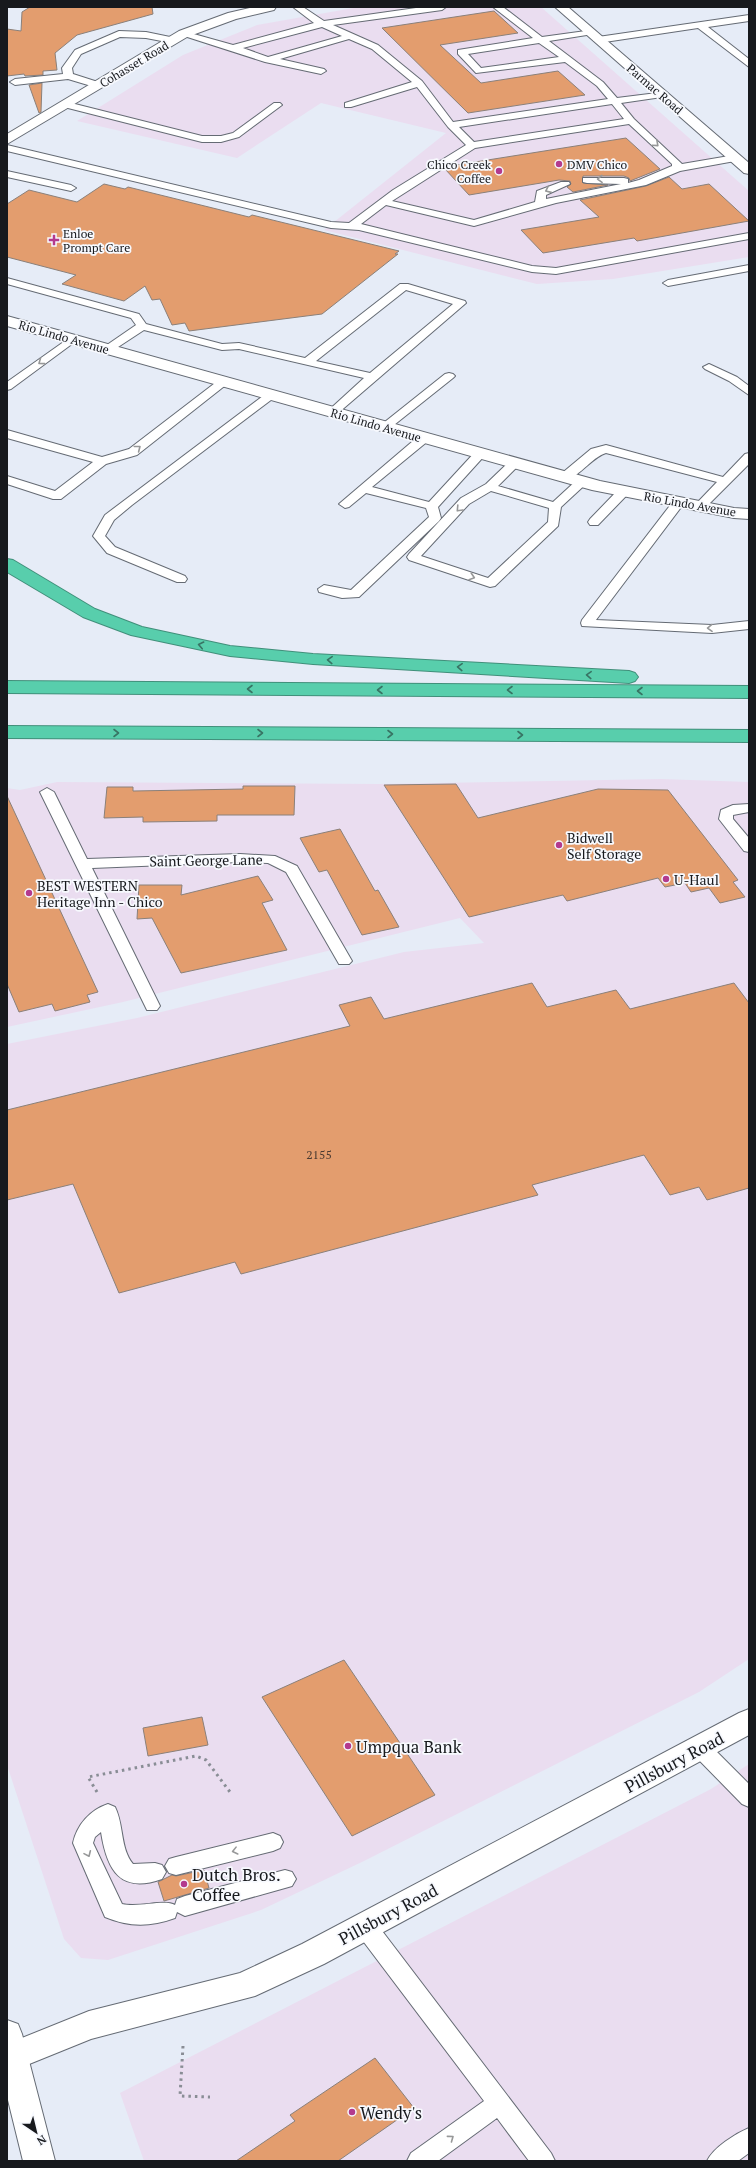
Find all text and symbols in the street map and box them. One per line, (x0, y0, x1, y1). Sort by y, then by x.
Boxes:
street label: Cohasset Road (97, 37, 171, 90)
street label: Parmac Road (624, 61, 686, 118)
one-way arrow (651, 139, 659, 146)
place label: Chico Creek Coffee (427, 157, 492, 186)
place label: DMV Chico (567, 157, 627, 172)
marker: DMV Chico (554, 159, 564, 169)
marker: Chico Creek Coffee (494, 166, 504, 176)
one-way arrow (597, 175, 603, 183)
one-way arrow (544, 185, 552, 193)
place label: Enloe Prompt Care (63, 226, 130, 255)
marker: Enloe Prompt Care (48, 234, 60, 246)
street label: Rio Lindo Avenue (17, 317, 111, 357)
one-way arrow (38, 357, 45, 365)
street label: Rio Lindo Avenue (329, 405, 423, 445)
one-way arrow (134, 445, 141, 452)
street label: Rio Lindo Avenue (643, 489, 737, 519)
one-way arrow (456, 504, 463, 511)
one-way arrow (469, 572, 476, 581)
one-way arrow (707, 624, 713, 632)
one-way arrow (198, 641, 204, 650)
one-way arrow (327, 655, 333, 664)
one-way arrow (457, 663, 463, 672)
one-way arrow (586, 670, 592, 679)
one-way arrow (247, 685, 253, 693)
one-way arrow (377, 686, 383, 694)
one-way arrow (507, 686, 513, 694)
one-way arrow (637, 687, 643, 695)
one-way arrow (113, 729, 119, 737)
one-way arrow (257, 729, 263, 737)
one-way arrow (387, 730, 393, 738)
one-way arrow (517, 731, 523, 739)
place label: Bidwell Self Storage (567, 828, 641, 863)
marker: Bidwell Self Storage (554, 840, 564, 850)
street label: Saint George Lane (149, 850, 263, 870)
place label: U-Haul (674, 870, 719, 889)
marker: U-Haul (661, 874, 671, 884)
place label: BEST WESTERN Heritage Inn - Chico (37, 876, 163, 911)
marker: BEST WESTERN Heritage Inn - Chico (24, 888, 34, 898)
house number: 2155 (306, 1147, 332, 1162)
street label: Pillsbury Road (620, 1726, 728, 1798)
place label: Umpqua Bank (356, 1735, 462, 1758)
marker: Umpqua Bank (343, 1741, 353, 1751)
one-way arrow (232, 1847, 239, 1855)
one-way arrow (83, 1850, 91, 1858)
place label: Dutch Bros. Coffee (192, 1863, 281, 1906)
street label: Pillsbury Road (334, 1878, 442, 1950)
marker: Dutch Bros. Coffee (179, 1879, 189, 1889)
place label: Wendy's (360, 2101, 422, 2124)
marker: Wendy's (347, 2107, 357, 2117)
north arrow (16, 2112, 56, 2152)
text: N (34, 2132, 49, 2149)
one-way arrow (447, 2135, 454, 2143)

